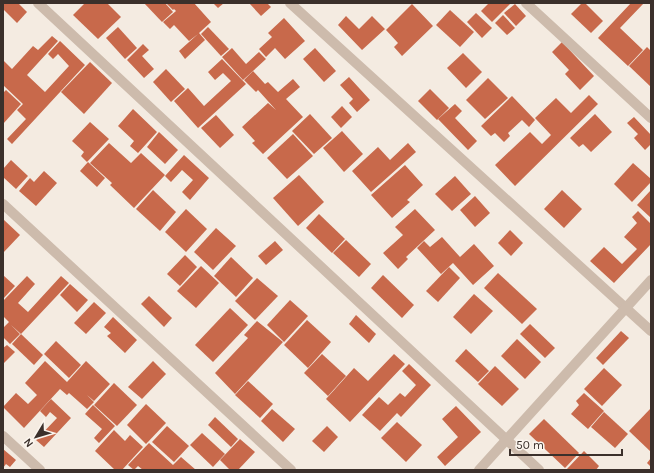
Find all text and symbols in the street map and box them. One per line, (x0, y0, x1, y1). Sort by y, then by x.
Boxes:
north arrow (16, 417, 56, 457)
scale bar (510, 431, 622, 457)
text: N (21, 436, 36, 450)
text: 50 m (516, 438, 544, 452)

